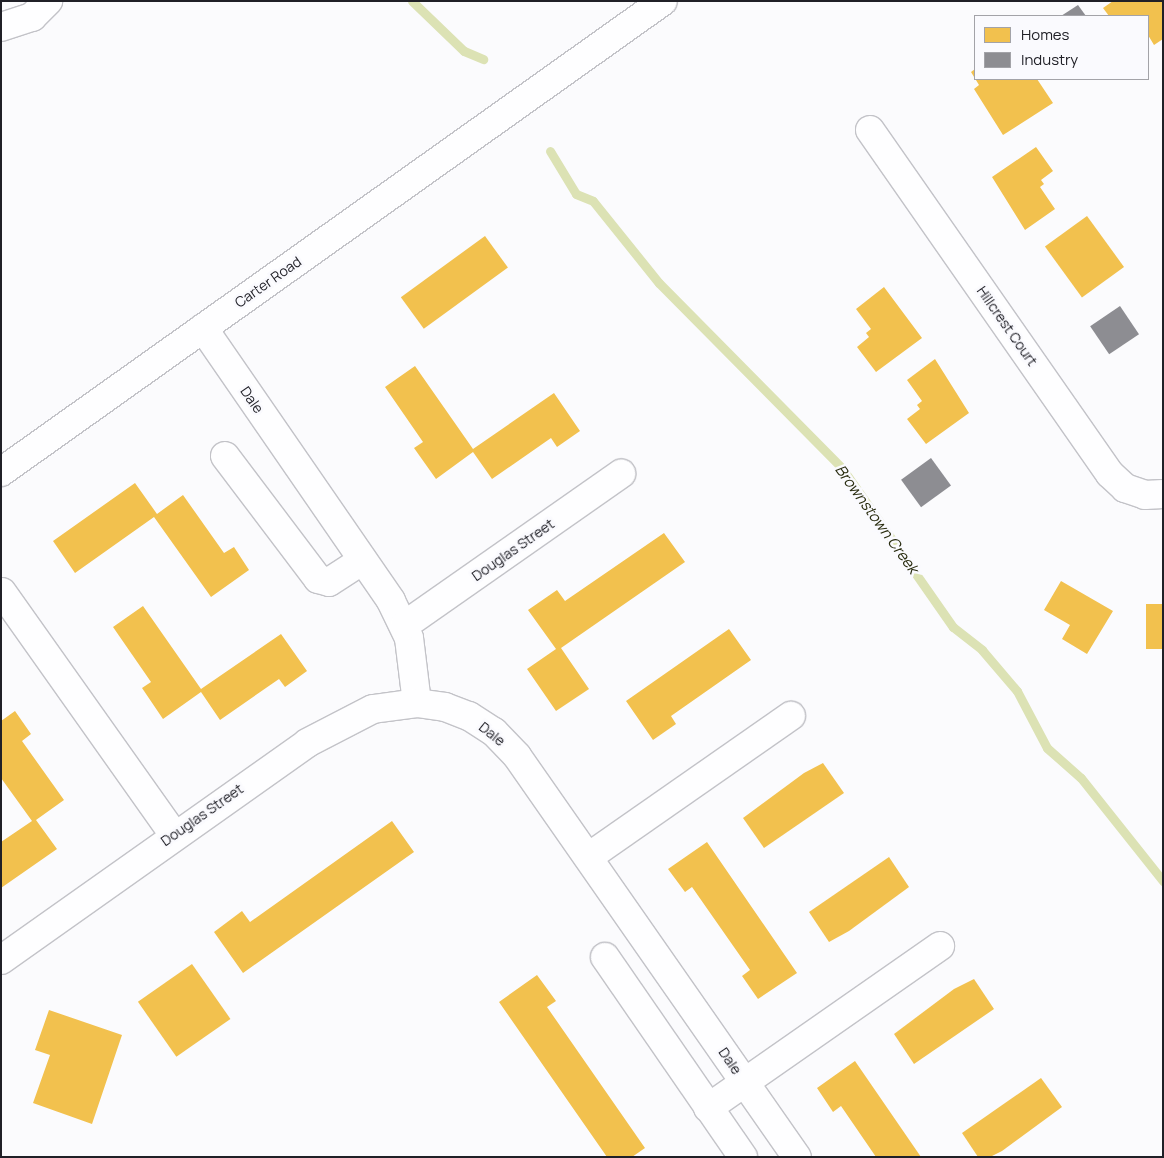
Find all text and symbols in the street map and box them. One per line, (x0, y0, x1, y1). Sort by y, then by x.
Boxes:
legend (974, 15, 1149, 80)
text: Homes (1021, 24, 1069, 45)
text: Industry (1021, 49, 1078, 70)
street label: Carter Road (231, 253, 305, 311)
street label: Hillcrest Court (973, 283, 1041, 369)
street label: Dale (237, 383, 267, 417)
water label: Brownstown Creek (832, 461, 922, 577)
street label: Douglas Street (469, 515, 557, 585)
street label: Dale (476, 718, 508, 750)
street label: Douglas Street (158, 780, 246, 850)
street label: Dale (715, 1044, 745, 1078)

